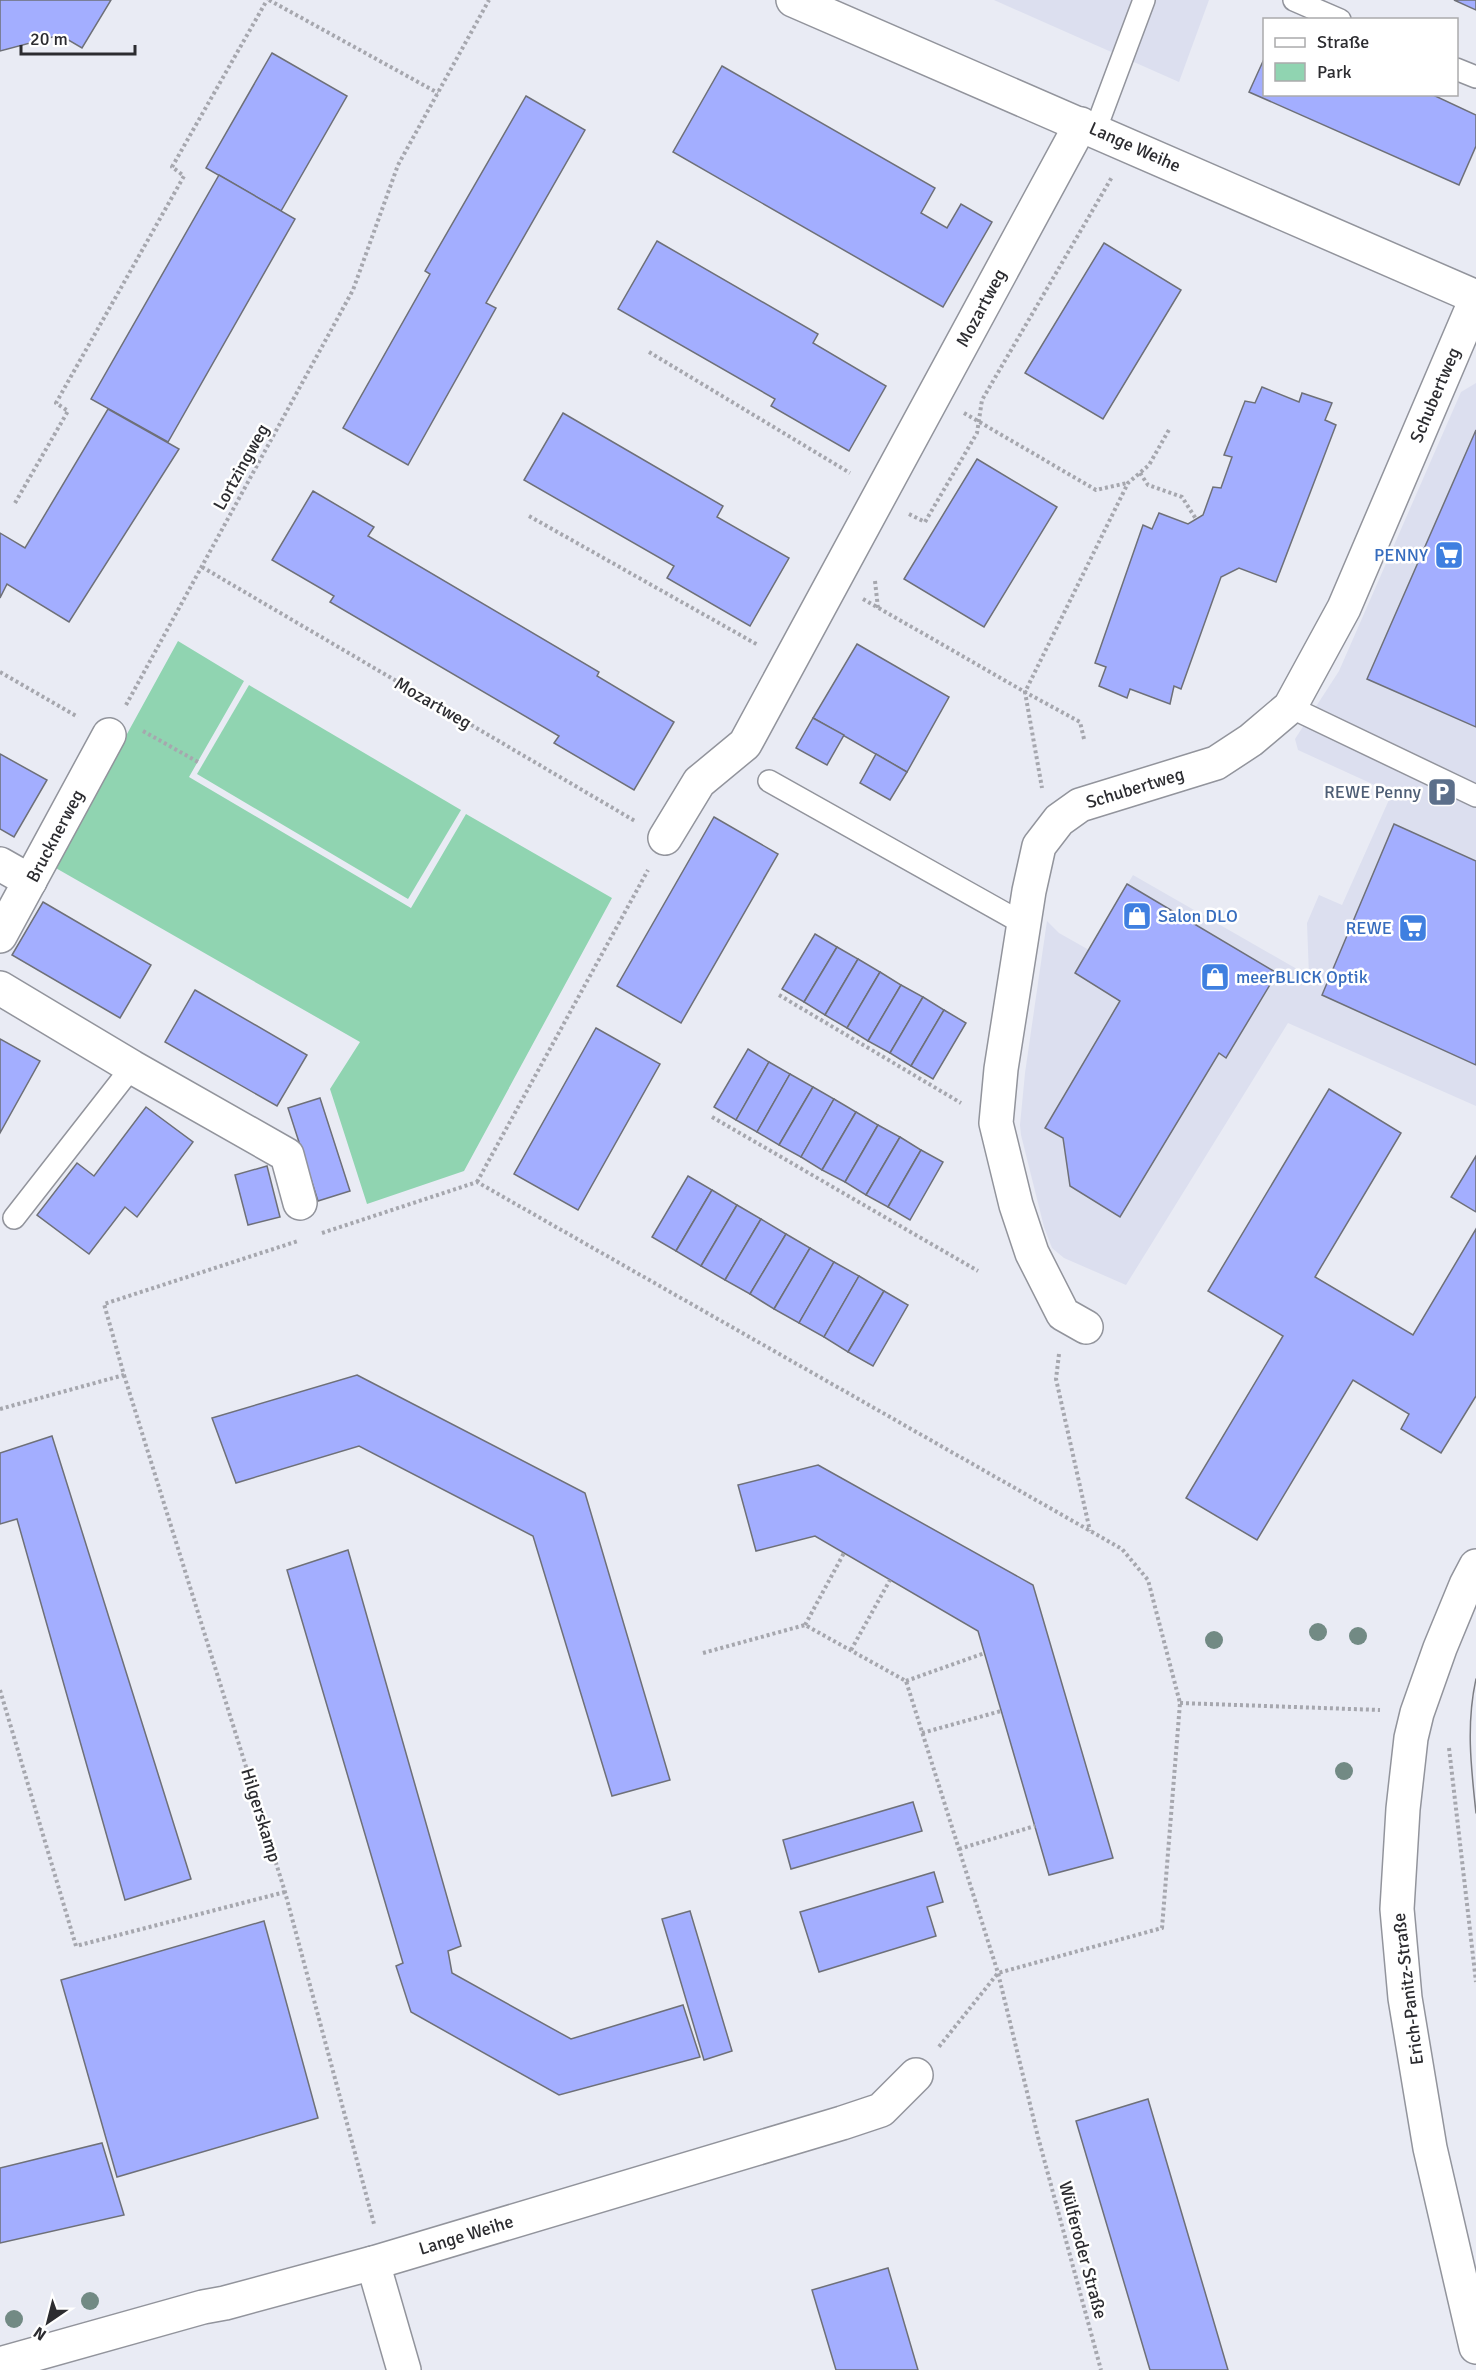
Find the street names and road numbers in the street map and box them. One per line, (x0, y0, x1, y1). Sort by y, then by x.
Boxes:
street label: Lange Weihe (1086, 117, 1184, 177)
street label: Mozartweg (951, 265, 1011, 351)
street label: Schubertweg (1405, 344, 1465, 446)
street label: Lortzingweg (208, 420, 274, 514)
street label: Mozartweg (390, 672, 476, 734)
street label: Schubertweg (1083, 763, 1187, 813)
street label: Brucknerweg (21, 786, 89, 886)
street label: Hilgerskamp (236, 1765, 286, 1865)
street label: Erich-Panitz-Straße (1388, 1912, 1428, 2066)
street label: Wülferoder Straße (1054, 2179, 1112, 2321)
street label: Lange Weihe (416, 2210, 516, 2260)

